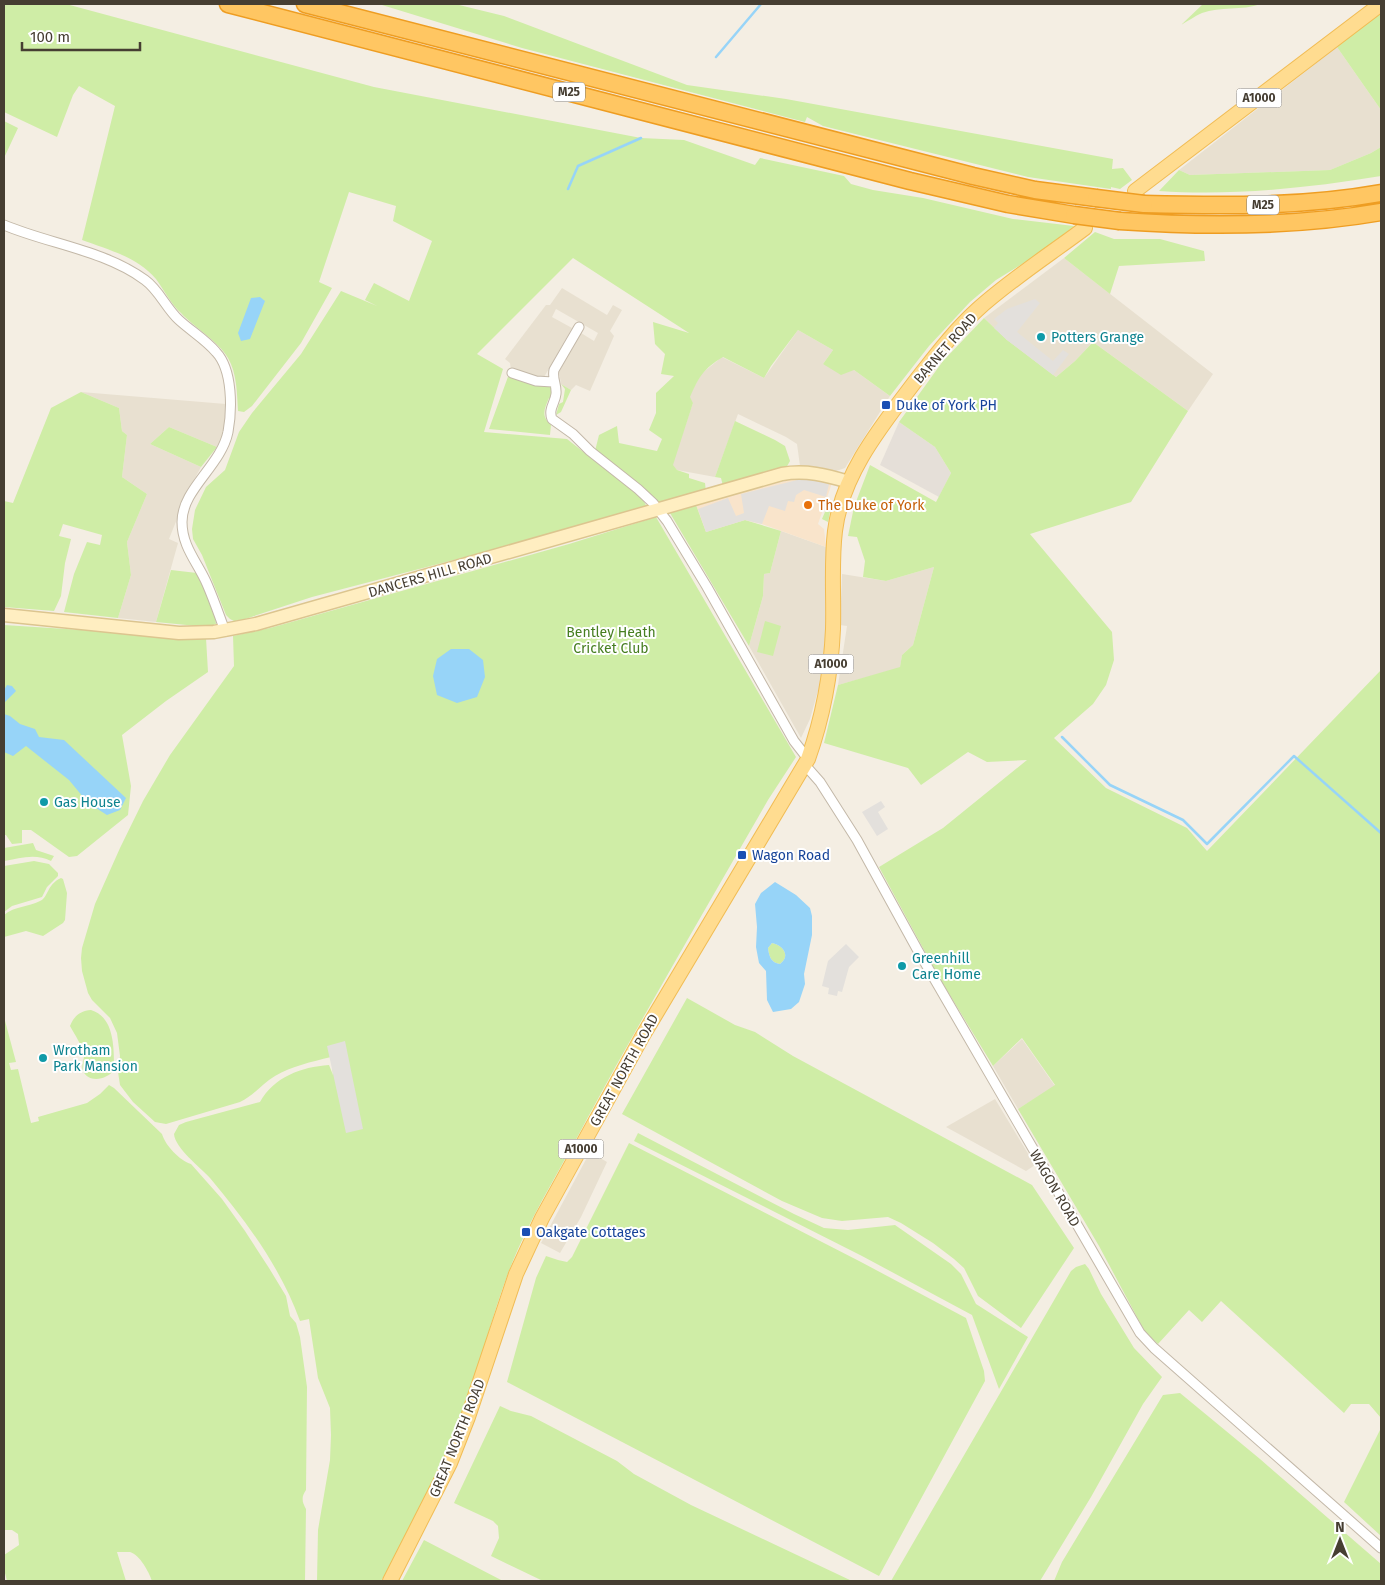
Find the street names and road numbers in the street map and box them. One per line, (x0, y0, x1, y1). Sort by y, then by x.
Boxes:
road number: M25 (553, 82, 585, 101)
road number: A1000 (1236, 89, 1282, 108)
road number: M25 (1247, 196, 1279, 214)
street label: BARNET ROAD (910, 310, 981, 387)
street label: DANCERS HILL ROAD (366, 550, 494, 601)
road number: A1000 (808, 654, 854, 674)
street label: GREAT NORTH ROAD (586, 1011, 662, 1129)
road number: A1000 (558, 1140, 604, 1158)
street label: WAGON ROAD (1026, 1147, 1083, 1230)
street label: GREAT NORTH ROAD (426, 1377, 489, 1500)

